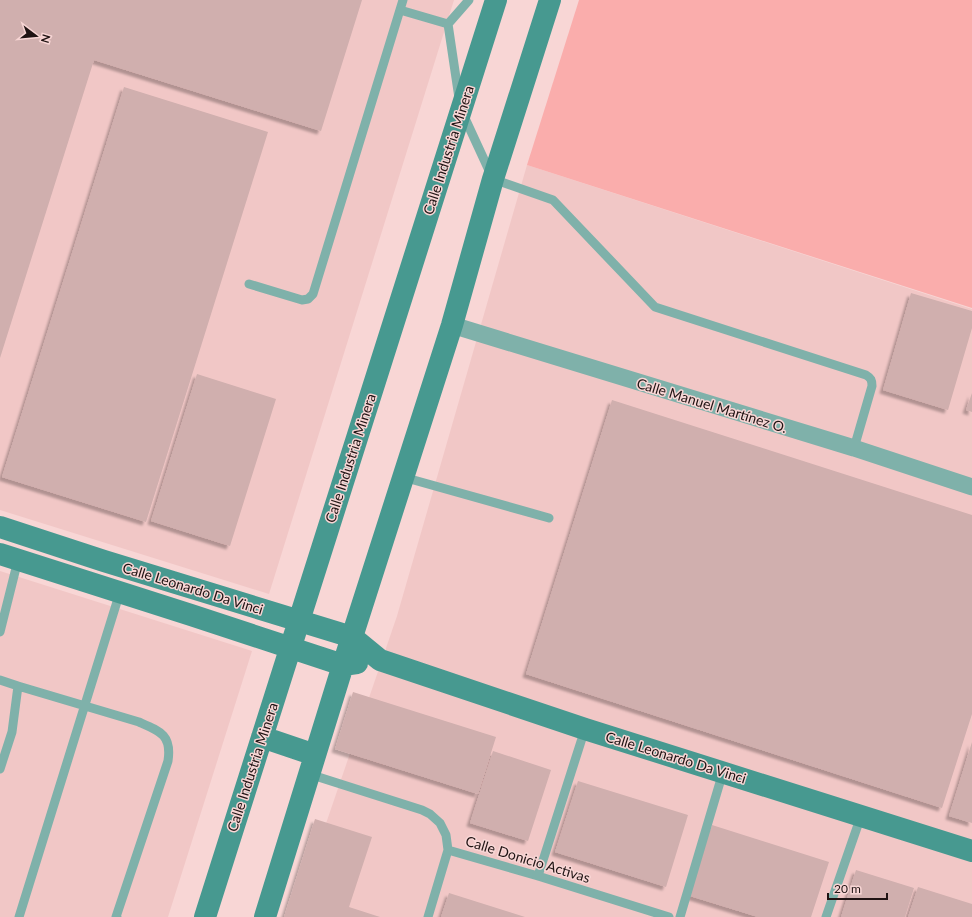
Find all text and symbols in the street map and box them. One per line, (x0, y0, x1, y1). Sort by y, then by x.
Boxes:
north arrow (16, 16, 56, 56)
text: N (39, 33, 54, 45)
street label: Calle Industria Minera (419, 83, 477, 217)
street label: Calle Manuel Martínez O. (635, 374, 789, 436)
street label: Calle Industria Minera (321, 391, 379, 525)
street label: Calle Leonardo Da Vinci (121, 559, 265, 617)
street label: Calle Industria Minera (223, 700, 281, 834)
street label: Calle Leonardo Da Vinci (604, 728, 748, 786)
street label: Calle Donicio Activas (464, 832, 592, 886)
scale bar (828, 875, 887, 901)
text: 20 m (834, 881, 861, 896)

